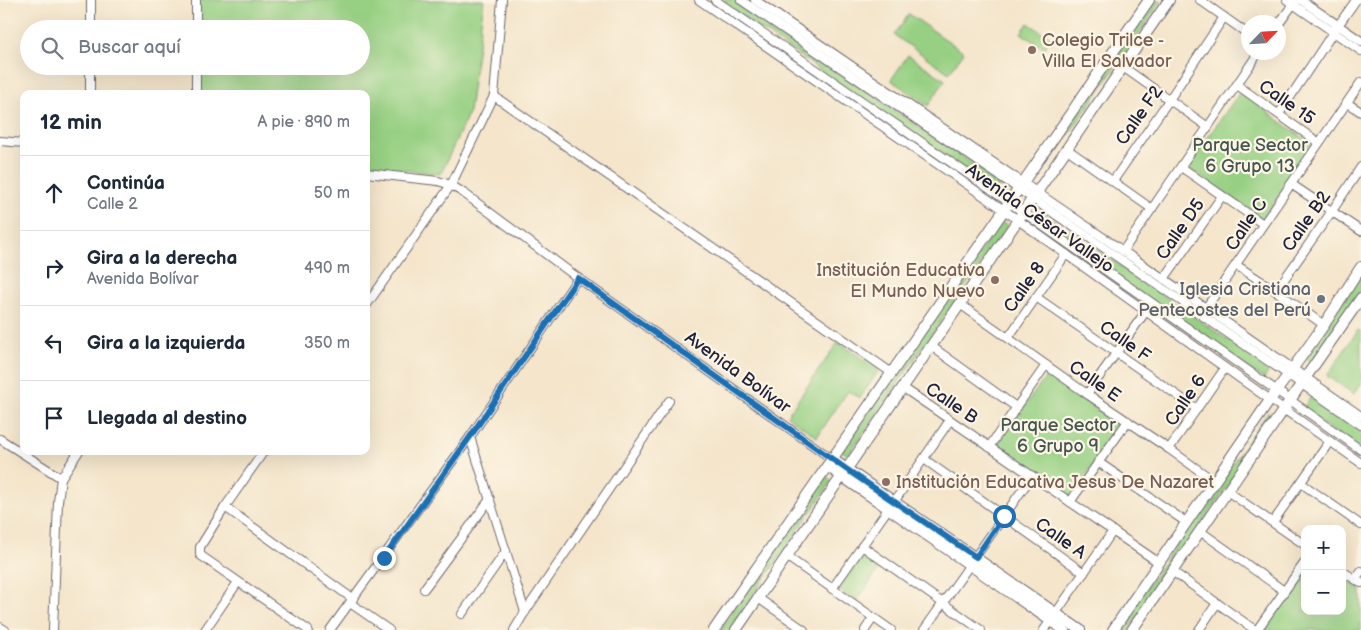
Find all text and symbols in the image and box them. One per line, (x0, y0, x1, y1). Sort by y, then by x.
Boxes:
north arrow (1241, 15, 1286, 60)
search box (20, 20, 370, 75)
place label: Colegio Trilce - Villa El Salvador (1042, 30, 1172, 72)
icon: search (38, 34, 66, 62)
text: Buscar aquí (78, 36, 181, 59)
marker: Colegio Trilce - Villa El Salvador (1026, 44, 1038, 56)
street label: Calle 15 (1255, 76, 1319, 129)
street label: Calle F2 (1111, 81, 1168, 149)
text: 12 min (40, 110, 102, 135)
text: A pie · 890 m (257, 113, 350, 132)
park label: Parque Sector 6 Grupo 13 (1192, 135, 1308, 177)
street label: Avenida César Vallejo (962, 159, 1118, 277)
text: Continúa (87, 172, 165, 195)
icon: ahead (40, 179, 68, 207)
text: 50 m (314, 184, 350, 203)
street label: Calle B2 (1278, 187, 1335, 256)
street label: Calle C (1221, 194, 1272, 255)
text: Calle 2 (87, 195, 138, 214)
street label: Calle D5 (1152, 195, 1209, 264)
text: Gira a la derecha (87, 247, 237, 270)
icon: right (40, 254, 68, 282)
street label: Calle 8 (999, 258, 1049, 317)
text: 490 m (304, 259, 350, 278)
place label: Institución Educativa El Mundo Nuevo (816, 260, 985, 302)
text: Avenida Bolívar (87, 270, 198, 289)
marker: Institución Educativa El Mundo Nuevo (989, 274, 1001, 286)
place label: Iglesia Cristiana Pentecostes del Perú (1138, 279, 1311, 321)
marker: Iglesia Cristiana Pentecostes del Perú (1315, 293, 1327, 305)
street label: Calle F (1095, 316, 1154, 367)
street label: Avenida Bolívar (681, 327, 795, 418)
icon: left (40, 329, 68, 357)
text: Gira a la izquierda (87, 332, 245, 355)
text: 350 m (304, 334, 350, 353)
street label: Calle E (1065, 356, 1125, 407)
street label: Calle 6 (1161, 371, 1210, 430)
street label: Calle B (921, 378, 982, 429)
icon: arrive (40, 404, 68, 432)
text: Llegada al destino (87, 407, 247, 430)
park label: Parque Sector 6 Grupo 9 (1000, 415, 1116, 457)
place label: Institución Educativa Jesus De Nazaret (896, 472, 1214, 493)
marker: Institución Educativa Jesus De Nazaret (880, 476, 892, 488)
route start (993, 505, 1016, 528)
street label: Calle A (1031, 513, 1090, 563)
map controls (1301, 525, 1346, 615)
button: + (1301, 525, 1346, 570)
route end (373, 547, 396, 570)
button: − (1301, 570, 1346, 615)

